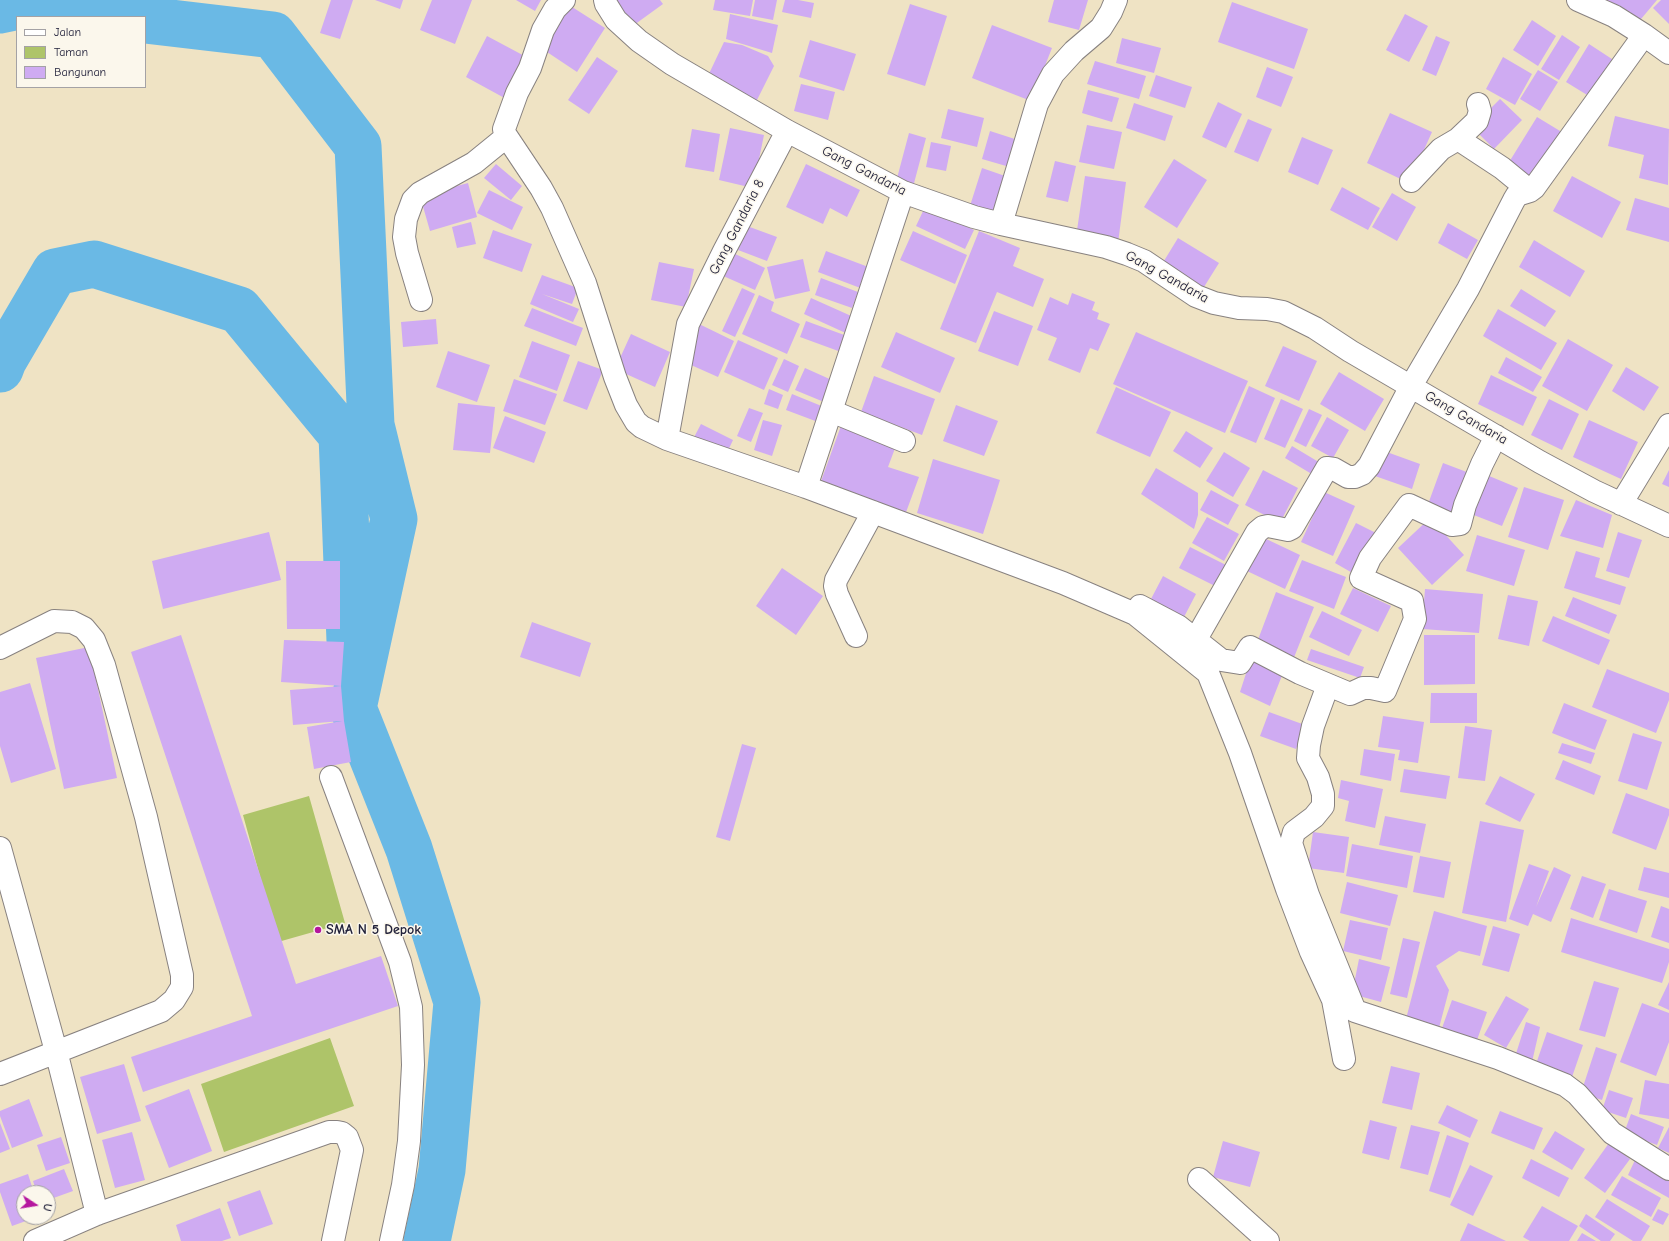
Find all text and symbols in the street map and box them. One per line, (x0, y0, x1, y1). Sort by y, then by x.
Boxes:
legend (16, 16, 146, 88)
text: Jalan (54, 25, 81, 39)
text: Taman (54, 45, 88, 59)
text: Bangunan (54, 65, 106, 79)
street label: Gang Gandaria (819, 142, 909, 200)
street label: Gang Gandaria 8 (706, 177, 768, 277)
street label: Gang Gandaria (1122, 247, 1212, 307)
street label: Gang Gandaria (1422, 388, 1510, 448)
place label: SMA N 5 Depok (326, 922, 421, 938)
marker: SMA N 5 Depok (313, 925, 323, 935)
north arrow (16, 1185, 56, 1225)
text: U (40, 1202, 54, 1212)

